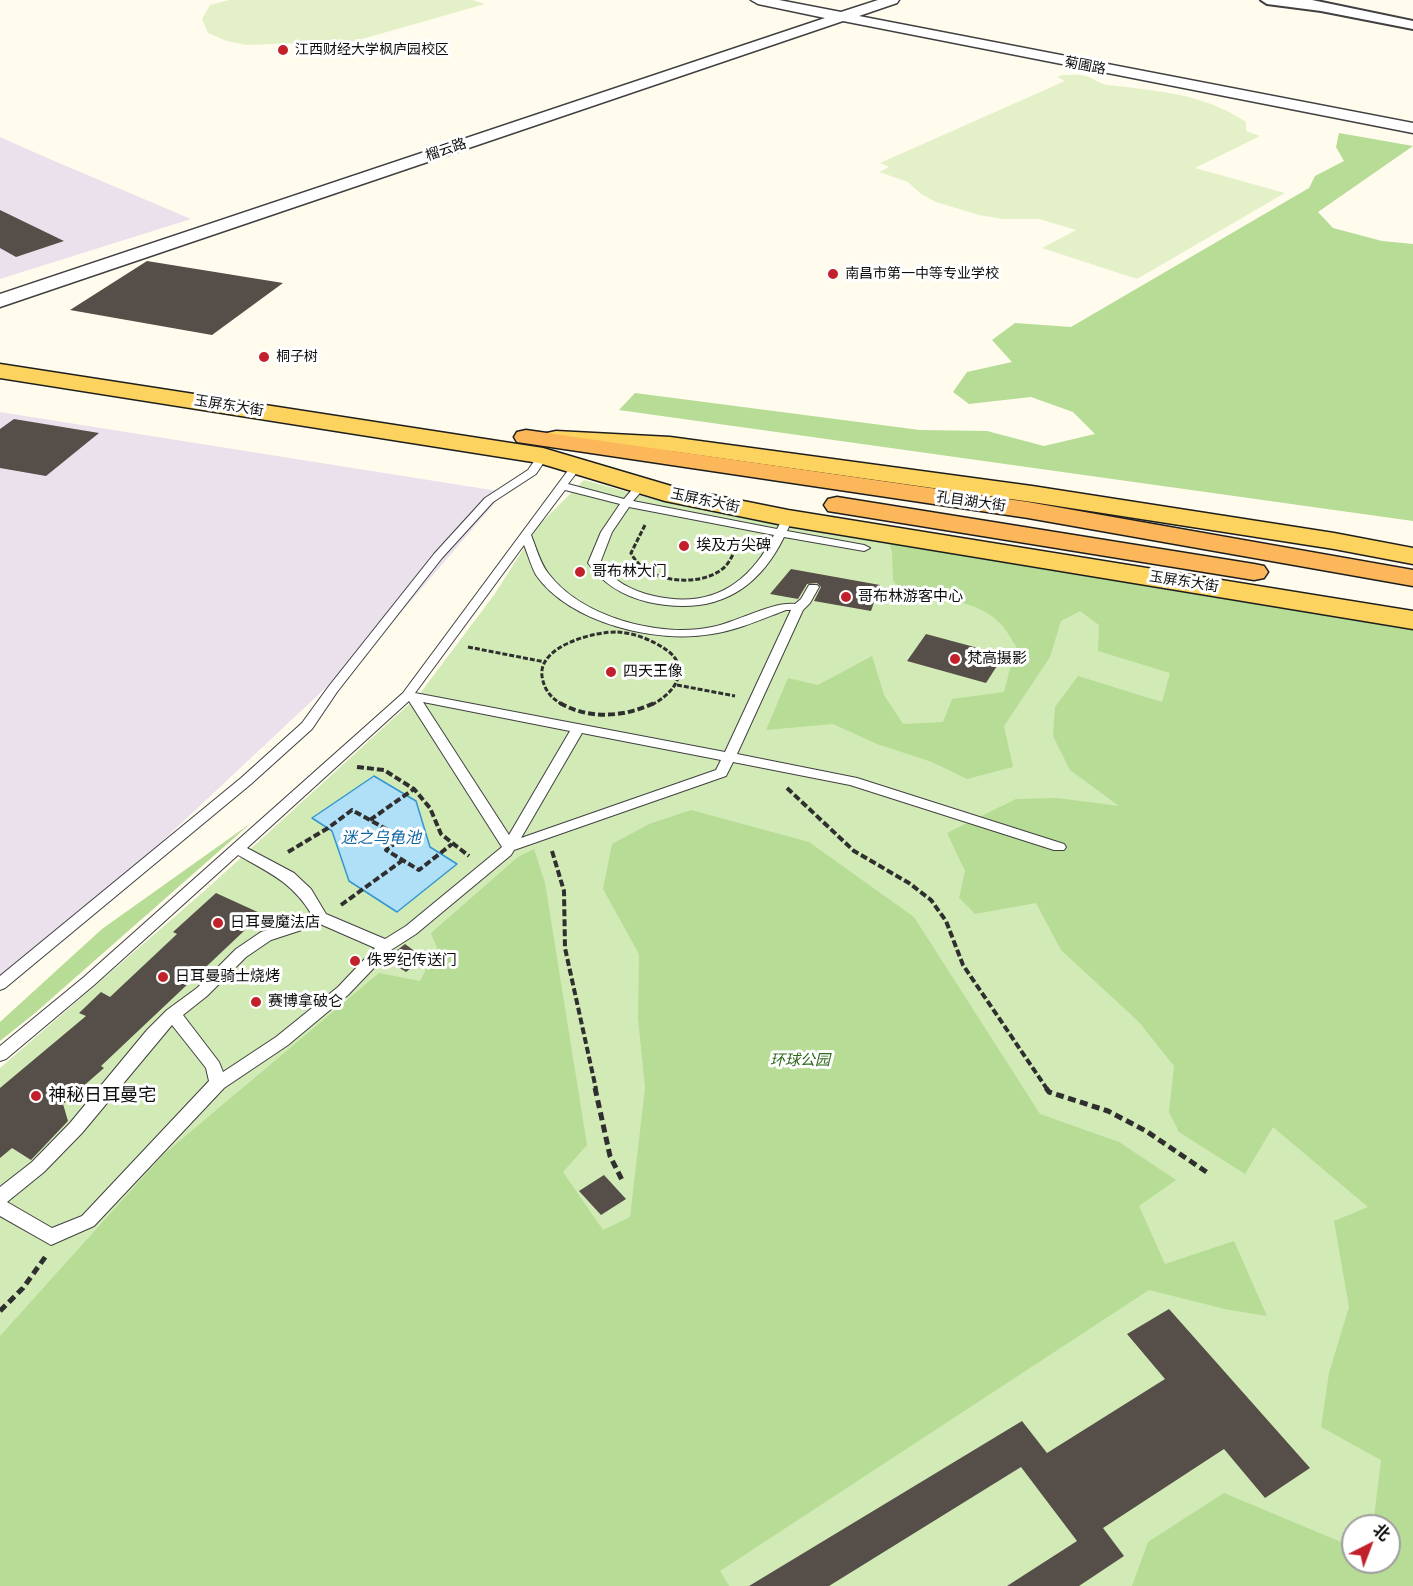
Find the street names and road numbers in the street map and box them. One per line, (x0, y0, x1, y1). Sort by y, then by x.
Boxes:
street label: 菊圃路 (1063, 54, 1107, 78)
street label: 榴云路 (423, 135, 469, 165)
street label: 玉屏东大街 (193, 392, 265, 420)
street label: 玉屏东大街 (669, 486, 741, 516)
street label: 孔目湖大街 (935, 489, 1007, 515)
street label: 玉屏东大街 (1148, 568, 1220, 596)

